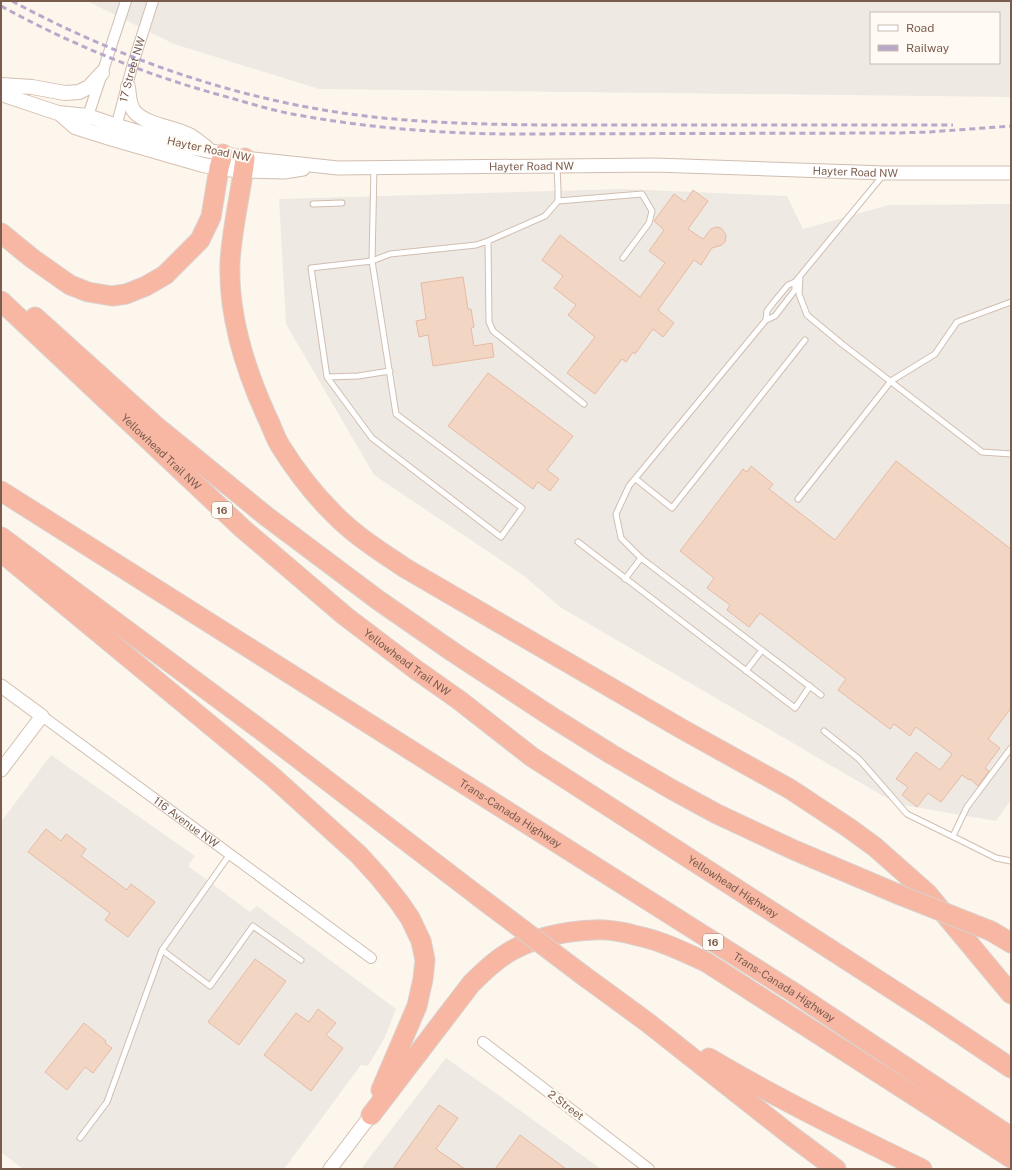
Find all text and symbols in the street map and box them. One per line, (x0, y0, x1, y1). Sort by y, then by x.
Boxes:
legend (870, 12, 1000, 64)
text: Road (906, 21, 934, 35)
street label: 17 Street NW (117, 35, 147, 103)
text: Railway (906, 41, 950, 55)
street label: Hayter Road NW (166, 134, 252, 164)
street label: Hayter Road NW (489, 160, 575, 173)
street label: Hayter Road NW (813, 165, 898, 179)
street label: Yellowhead Trail NW (119, 411, 204, 493)
road number: 16 (212, 502, 232, 518)
street label: Yellowhead Trail NW (361, 626, 453, 698)
street label: Trans-Canada Highway (457, 777, 564, 850)
street label: 116 Avenue NW (151, 794, 221, 850)
street label: Yellowhead Highway (685, 853, 781, 920)
road number: 16 (703, 934, 723, 950)
street label: Trans-Canada Highway (731, 950, 837, 1024)
street label: 2 Street (546, 1088, 586, 1122)

